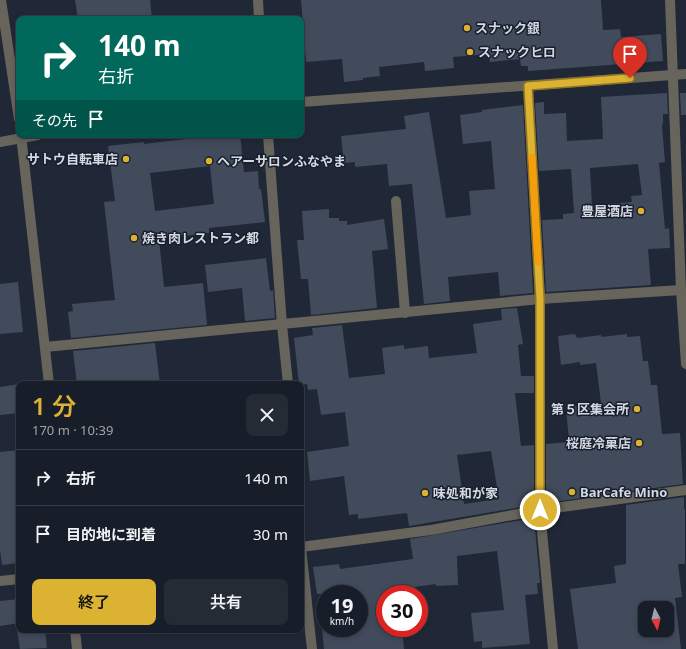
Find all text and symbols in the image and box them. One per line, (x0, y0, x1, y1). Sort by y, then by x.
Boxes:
place label: スナック銀 (475, 19, 540, 37)
marker: スナック銀 (462, 23, 472, 33)
text: 140 m (98, 26, 181, 64)
icon: right (32, 32, 84, 84)
pin (613, 37, 647, 78)
place label: スナックヒロ (478, 43, 556, 61)
icon: arrive (619, 43, 641, 65)
marker: スナックヒロ (465, 47, 475, 57)
text: 右折 (98, 64, 134, 88)
icon: arrive (85, 108, 107, 130)
text: その先 (32, 110, 77, 130)
place label: サトウ自転車店 (27, 150, 118, 168)
place label: ヘアーサロンふなやま (217, 152, 346, 170)
marker: サトウ自転車店 (121, 154, 131, 164)
marker: ヘアーサロンふなやま (204, 156, 214, 166)
place label: 豊屋酒店 (581, 202, 633, 220)
marker: 豊屋酒店 (636, 206, 646, 216)
place label: 焼き肉レストラン都 (142, 229, 259, 247)
marker: 焼き肉レストラン都 (129, 233, 139, 243)
text: 1 分 (32, 389, 76, 422)
button: close (246, 394, 288, 436)
place label: 第５区集会所 (551, 400, 629, 418)
marker: 第５区集会所 (632, 404, 642, 414)
text: 170 m · 10:39 (32, 421, 113, 439)
place label: 桜庭冷菓店 (566, 434, 631, 452)
marker: 桜庭冷菓店 (634, 438, 644, 448)
icon: right (32, 467, 54, 489)
text: 右折 (66, 468, 96, 488)
text: 140 m (244, 468, 288, 488)
place label: BarCafe Mino (580, 483, 667, 501)
place label: 味処和が家 (433, 484, 498, 502)
marker: BarCafe Mino (567, 487, 577, 497)
marker: 味処和が家 (420, 488, 430, 498)
position arrow (519, 489, 561, 531)
icon: arrive (32, 523, 54, 545)
text: 目的地に到着 (66, 524, 156, 544)
text: 30 m (253, 524, 288, 544)
button: 終了 (32, 579, 156, 625)
button: 共有 (164, 579, 288, 625)
speed limit sign: 30 (376, 585, 428, 637)
text: 19 (331, 592, 353, 619)
north arrow (638, 601, 674, 637)
map controls (638, 601, 674, 637)
text: km/h (330, 614, 354, 628)

